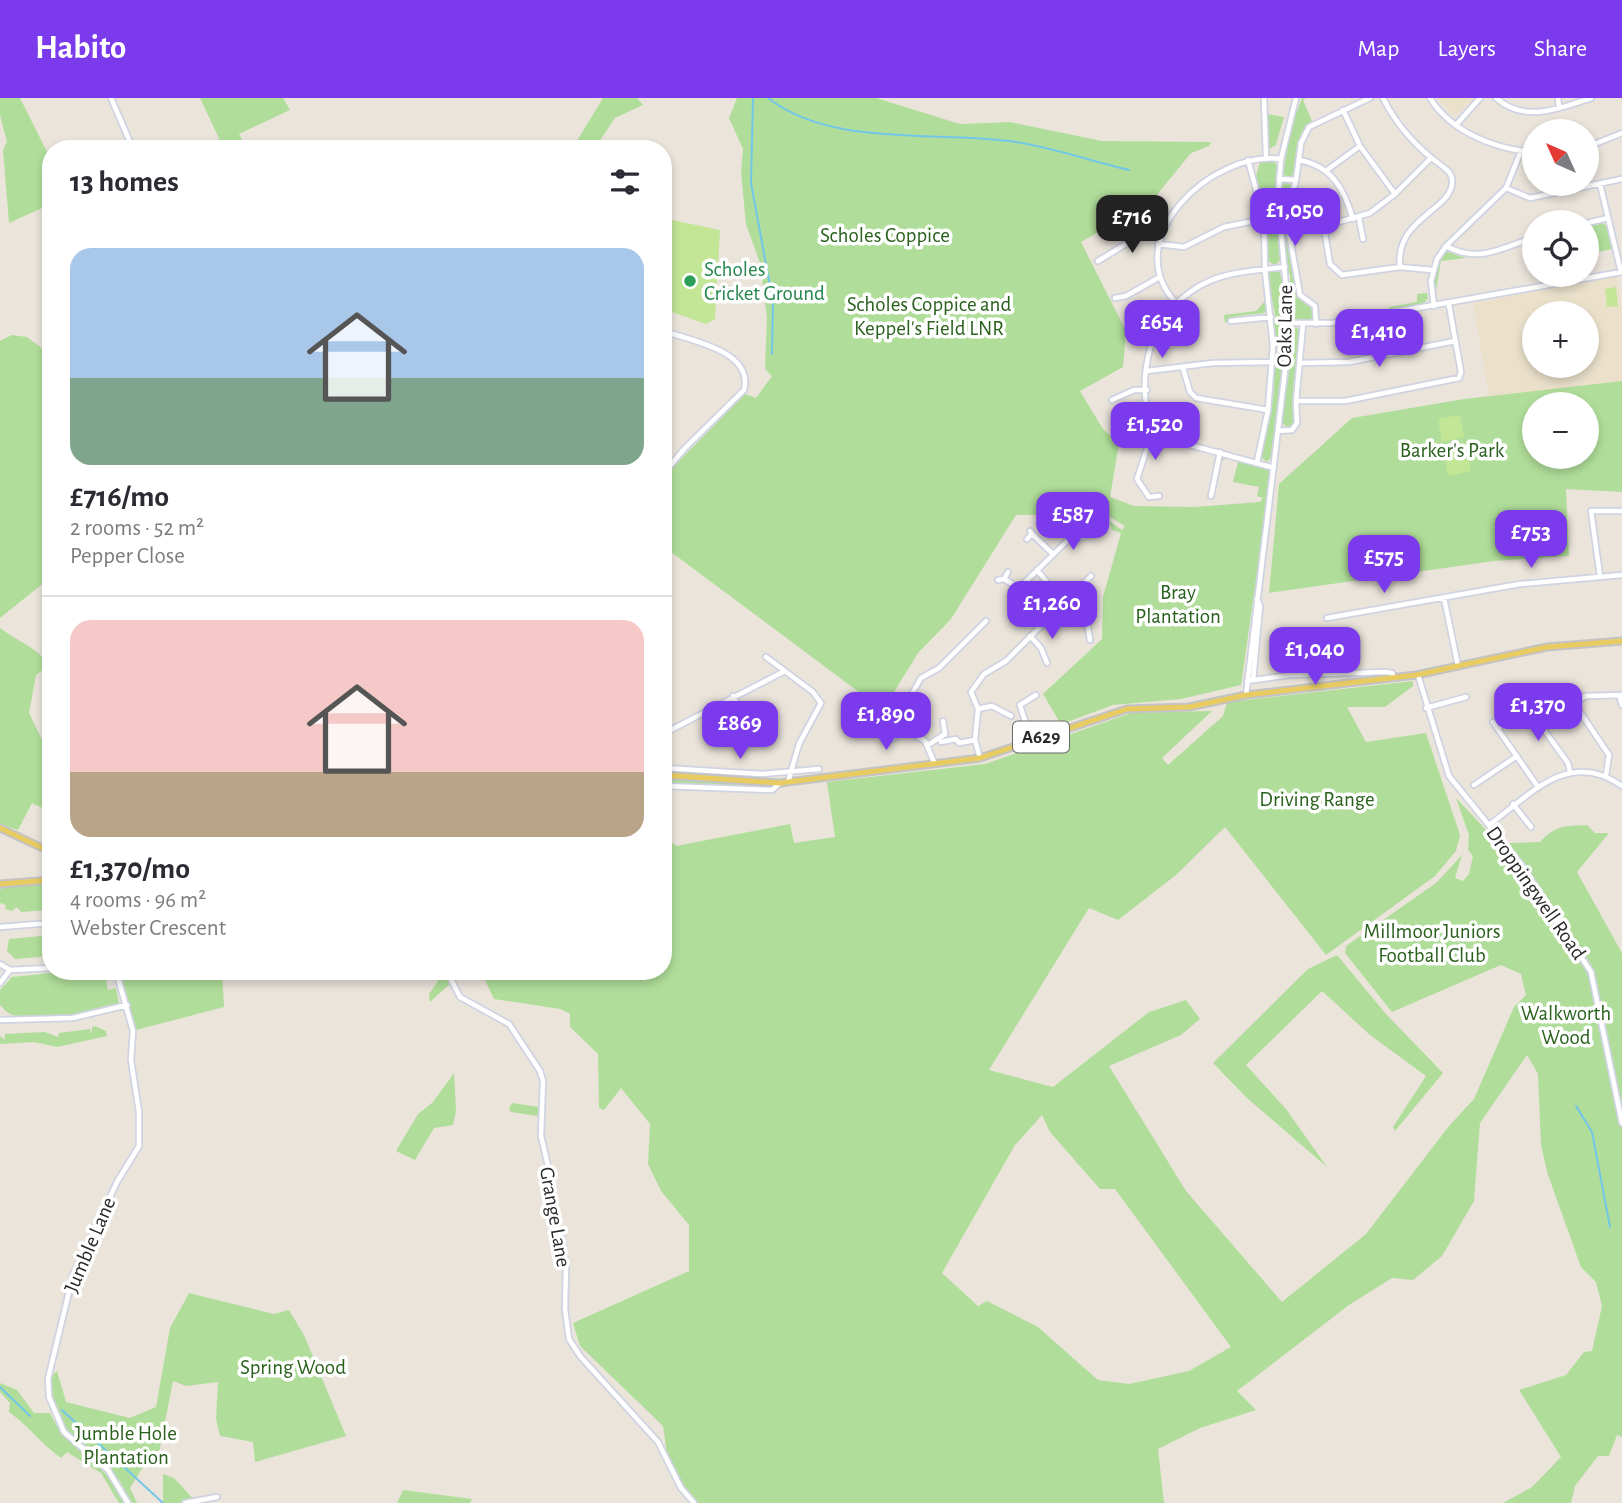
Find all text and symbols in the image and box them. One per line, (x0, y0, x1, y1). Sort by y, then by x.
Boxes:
text: Habito (35, 32, 126, 65)
text: Map (1357, 37, 1399, 61)
text: Layers (1437, 37, 1496, 61)
text: Share (1534, 37, 1587, 61)
north arrow (1522, 119, 1600, 196)
map controls (1522, 119, 1599, 469)
icon: filters (606, 163, 644, 201)
text: 13 homes (70, 167, 179, 197)
pin: £1,050 (1238, 188, 1352, 248)
pin: £716 (1091, 195, 1173, 255)
text: £1,050 (1266, 199, 1324, 222)
text: £716 (1112, 206, 1152, 229)
button: locate (1522, 210, 1599, 287)
park label: Scholes Coppice (820, 225, 950, 246)
place label: Scholes Cricket Ground (704, 259, 825, 304)
marker: Scholes Cricket Ground (682, 273, 698, 289)
street label: Oaks Lane (1274, 285, 1296, 367)
icon: home (294, 294, 420, 420)
park label: Scholes Coppice and Keppel's Field LNR (847, 294, 1011, 339)
pin: £654 (1121, 300, 1203, 360)
button: + (1522, 301, 1599, 378)
pin: £1,410 (1322, 310, 1436, 369)
text: £654 (1141, 311, 1183, 334)
text: £1,410 (1351, 320, 1407, 343)
button: − (1522, 392, 1599, 469)
pin: £1,520 (1098, 402, 1212, 462)
text: £1,520 (1127, 413, 1183, 436)
park label: Barker's Park (1400, 440, 1505, 461)
text: £716/mo (70, 482, 169, 512)
pin: £587 (1032, 492, 1114, 552)
text: £587 (1052, 503, 1094, 526)
pin: £753 (1490, 510, 1572, 570)
text: 2 rooms · 52 m² (70, 517, 204, 540)
text: £753 (1511, 521, 1551, 544)
pin: £575 (1343, 536, 1425, 595)
text: Pepper Close (70, 545, 185, 568)
text: £575 (1364, 546, 1404, 569)
pin: £1,260 (995, 582, 1109, 641)
park label: Bray Plantation (1135, 582, 1221, 627)
text: £1,260 (1023, 592, 1081, 615)
pin: £1,040 (1258, 628, 1372, 687)
text: £1,040 (1285, 638, 1345, 661)
icon: home (294, 666, 420, 792)
pin: £1,370 (1481, 684, 1595, 743)
pin: £1,890 (829, 692, 943, 752)
text: £1,370 (1510, 694, 1566, 717)
pin: £869 (699, 702, 781, 761)
text: £1,890 (857, 703, 915, 726)
text: £869 (718, 712, 762, 735)
road number: A629 (1013, 722, 1069, 752)
park label: Driving Range (1259, 789, 1375, 810)
street label: Droppingwell Road (1482, 823, 1590, 964)
text: £1,370/mo (70, 854, 190, 884)
text: 4 rooms · 96 m² (70, 889, 206, 912)
text: Webster Crescent (70, 917, 226, 940)
park label: Millmoor Juniors Football Club (1364, 921, 1500, 966)
park label: Walkworth Wood (1521, 1003, 1611, 1048)
street label: Grange Lane (536, 1165, 574, 1269)
street label: Jumble Lane (61, 1194, 119, 1296)
park label: Spring Wood (240, 1357, 346, 1378)
park label: Jumble Hole Plantation (75, 1423, 177, 1468)

